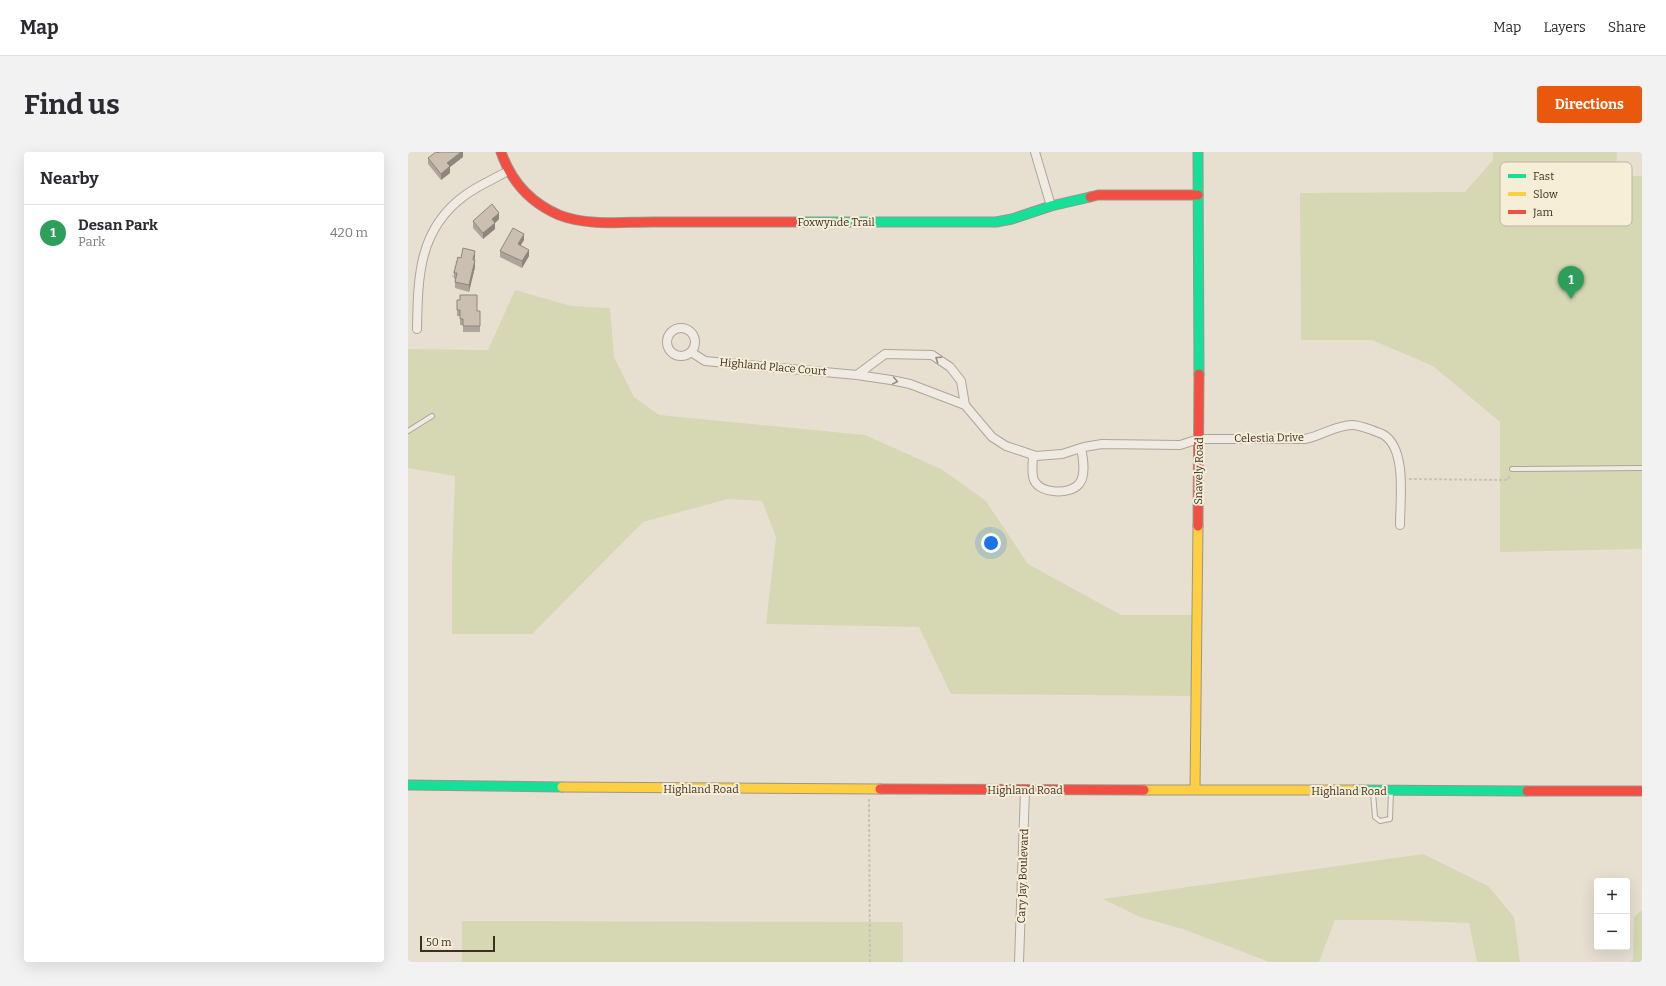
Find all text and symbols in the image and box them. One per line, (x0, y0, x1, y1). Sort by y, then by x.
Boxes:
text: Map (20, 16, 59, 39)
text: Map (1493, 19, 1521, 36)
text: Layers (1543, 19, 1586, 36)
text: Share (1608, 19, 1646, 36)
button: Directions (1537, 86, 1642, 123)
text: Find us (24, 88, 120, 121)
legend (1500, 162, 1632, 226)
text: Nearby (40, 168, 99, 189)
text: Fast (1533, 170, 1554, 183)
text: Slow (1533, 188, 1558, 201)
text: Jam (1532, 206, 1553, 219)
text: Desan Park (78, 216, 158, 234)
street label: Foxwynde Trail (797, 216, 875, 229)
text: 1 (50, 225, 56, 240)
text: 420 m (330, 225, 368, 240)
text: Park (78, 234, 105, 249)
pin: 1 (1558, 266, 1584, 299)
street label: Highland Place Court (719, 356, 827, 378)
one-way arrow (935, 356, 942, 363)
one-way arrow (892, 377, 899, 385)
street label: Celestia Drive (1234, 431, 1304, 445)
street label: Snavely Road (1192, 437, 1206, 505)
your location (981, 533, 1001, 553)
street label: Highland Road (663, 783, 739, 796)
street label: Highland Road (987, 784, 1063, 797)
street label: Highland Road (1311, 785, 1387, 798)
street label: Cary Jay Boulevard (1015, 828, 1031, 924)
map controls (1594, 878, 1630, 950)
button: + (1594, 878, 1630, 914)
button: − (1594, 914, 1630, 950)
scale bar (420, 934, 495, 953)
text: 50 m (426, 936, 452, 949)

